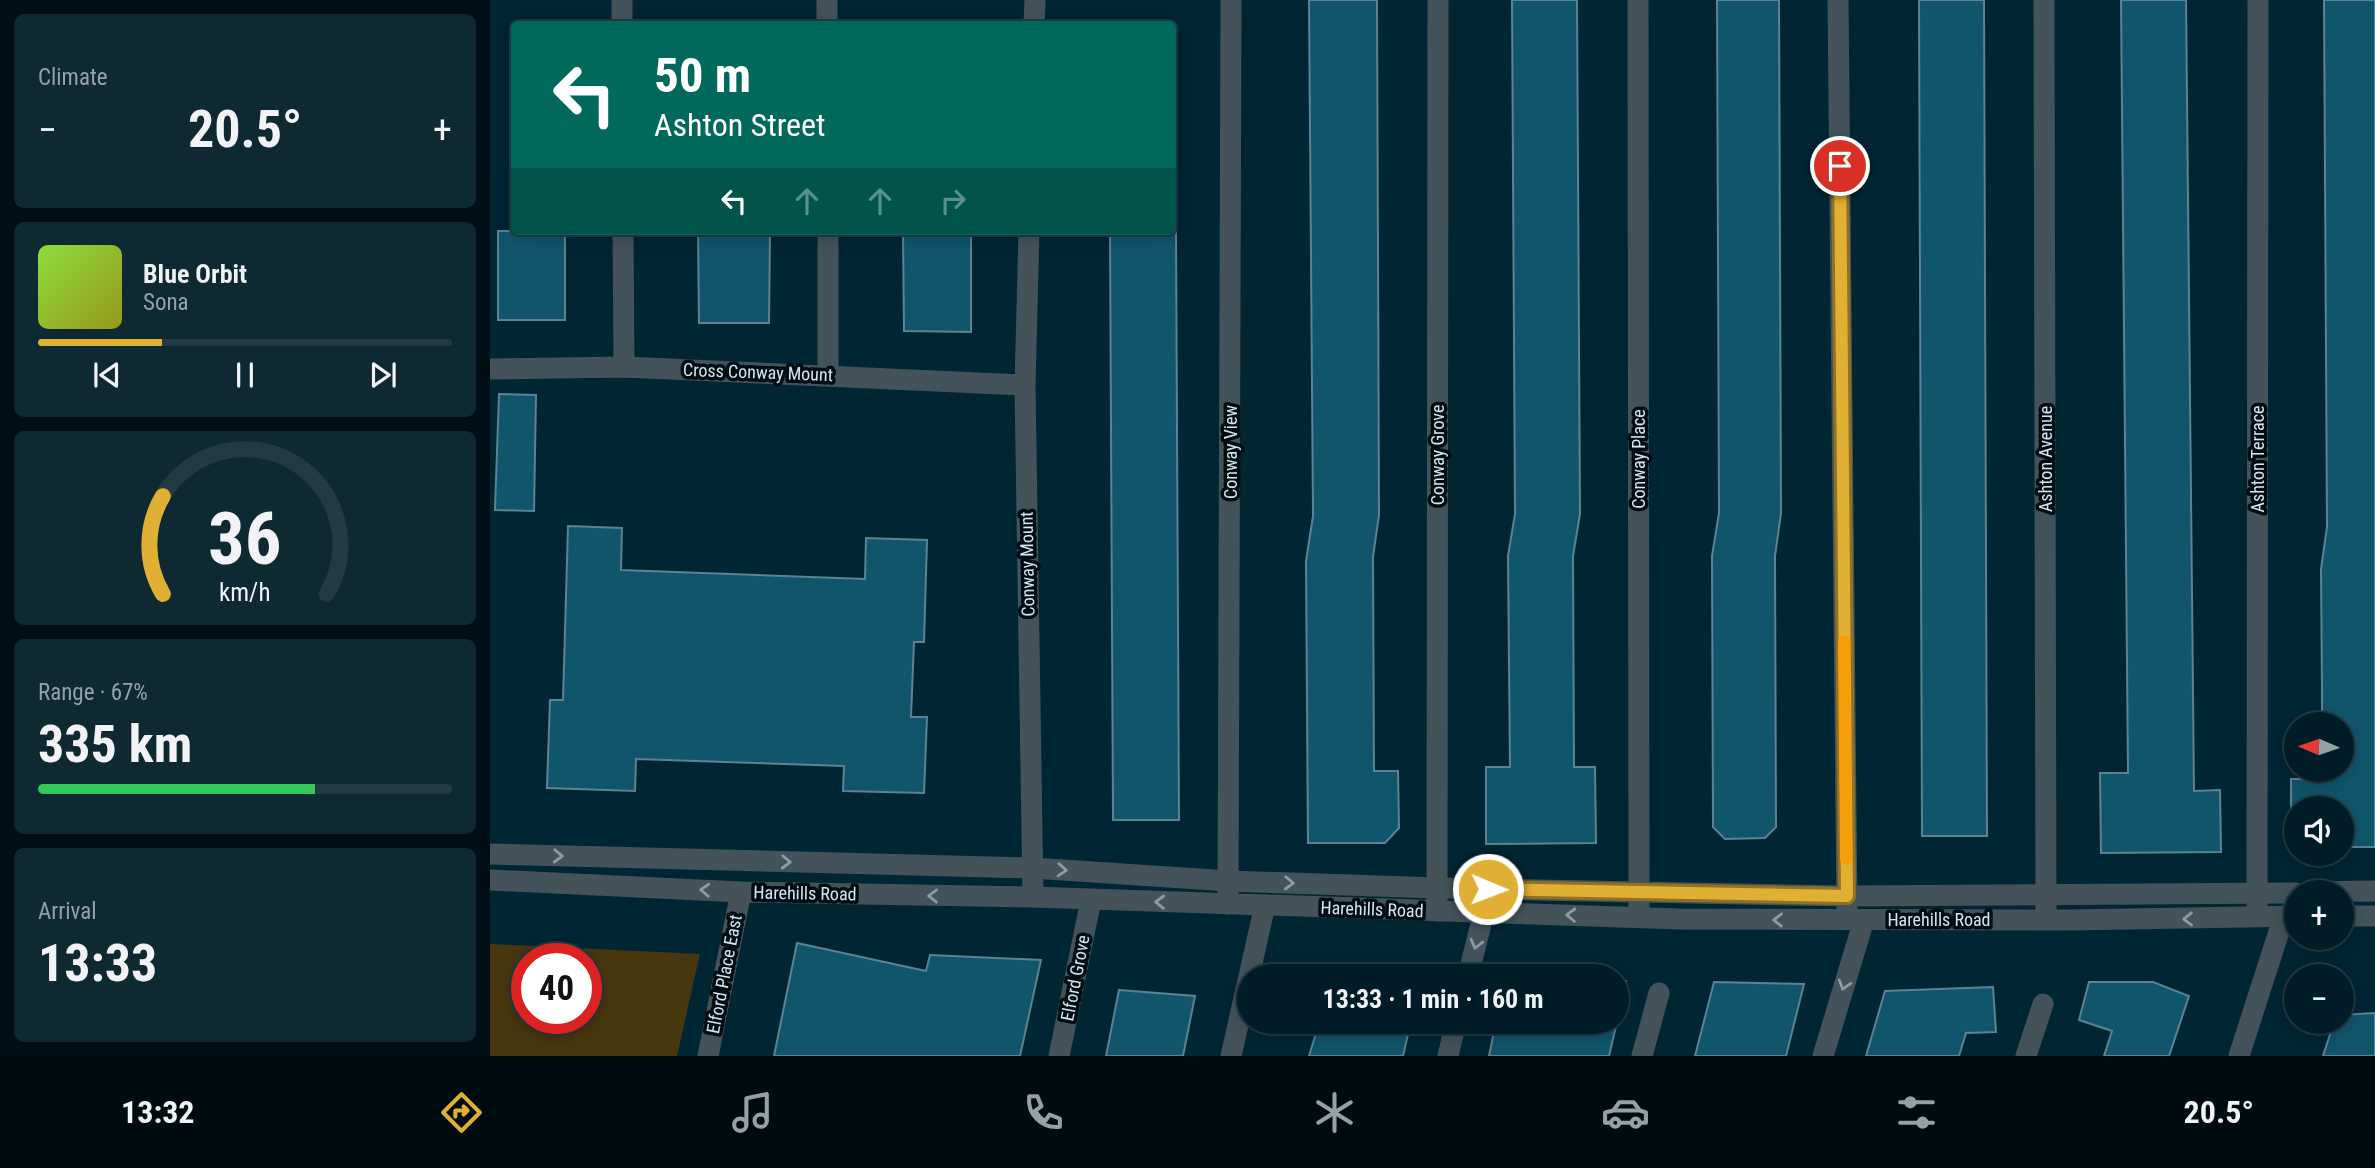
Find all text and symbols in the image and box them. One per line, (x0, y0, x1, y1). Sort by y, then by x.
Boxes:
text: 50 m (654, 47, 751, 104)
icon: left (539, 49, 630, 140)
text: Climate (38, 64, 108, 91)
text: 20.5° (188, 99, 302, 160)
text: Ashton Street (654, 106, 826, 144)
text: − (38, 108, 57, 152)
text: + (433, 108, 452, 152)
pin (1810, 136, 1870, 196)
icon: arrive (1821, 147, 1859, 185)
icon: left (715, 182, 753, 220)
icon: ahead (788, 182, 826, 220)
icon: ahead (861, 182, 899, 220)
icon: right (934, 182, 972, 220)
text: Blue Orbit (143, 259, 247, 289)
text: Sona (143, 289, 189, 316)
icon: previous (88, 356, 126, 394)
icon: pause (226, 356, 264, 394)
icon: next (364, 356, 402, 394)
street label: Cross Conway Mount (683, 359, 833, 385)
street label: Conway View (1220, 405, 1241, 499)
street label: Conway Grove (1427, 405, 1448, 505)
street label: Ashton Avenue (2035, 406, 2056, 512)
street label: Ashton Terrace (2247, 406, 2268, 512)
street label: Conway Place (1628, 409, 1649, 509)
text: 36 (208, 496, 282, 582)
street label: Conway Mount (1016, 511, 1038, 617)
text: km/h (219, 578, 271, 607)
text: Range · 67% (38, 679, 148, 706)
north arrow (2284, 712, 2354, 782)
map controls (2284, 712, 2354, 1034)
text: 335 km (38, 714, 192, 775)
button: sound (2284, 796, 2354, 866)
one-way arrow (553, 848, 564, 863)
position arrow (1451, 852, 1525, 926)
one-way arrow (780, 854, 791, 869)
one-way arrow (1057, 863, 1068, 878)
one-way arrow (1284, 876, 1295, 891)
button: + (2284, 880, 2354, 950)
street label: Harehills Road (753, 882, 857, 904)
one-way arrow (700, 883, 711, 898)
one-way arrow (927, 888, 938, 904)
one-way arrow (1154, 895, 1165, 910)
street label: Harehills Road (1320, 897, 1424, 921)
text: Arrival (38, 898, 97, 925)
one-way arrow (1565, 907, 1576, 923)
street label: Harehills Road (1887, 909, 1991, 930)
one-way arrow (2182, 911, 2193, 927)
one-way arrow (1773, 912, 1783, 928)
street label: Elford Place East (702, 913, 746, 1035)
text: 13:33 (38, 933, 157, 994)
street label: Elford Grove (1056, 933, 1094, 1023)
one-way arrow (1470, 938, 1484, 950)
speed limit sign: 40 (511, 943, 602, 1034)
button: − (2284, 964, 2354, 1034)
one-way arrow (1838, 979, 1853, 991)
text: 13:33 · 1 min · 160 m (1323, 984, 1543, 1014)
icon: directions (437, 1088, 486, 1137)
icon: music (728, 1088, 777, 1137)
icon: phone (1019, 1088, 1068, 1137)
icon: climate (1310, 1088, 1359, 1137)
icon: car (1601, 1088, 1650, 1137)
icon: filters (1892, 1088, 1941, 1137)
text: 13:32 (121, 1093, 195, 1131)
text: 20.5° (2184, 1093, 2254, 1131)

